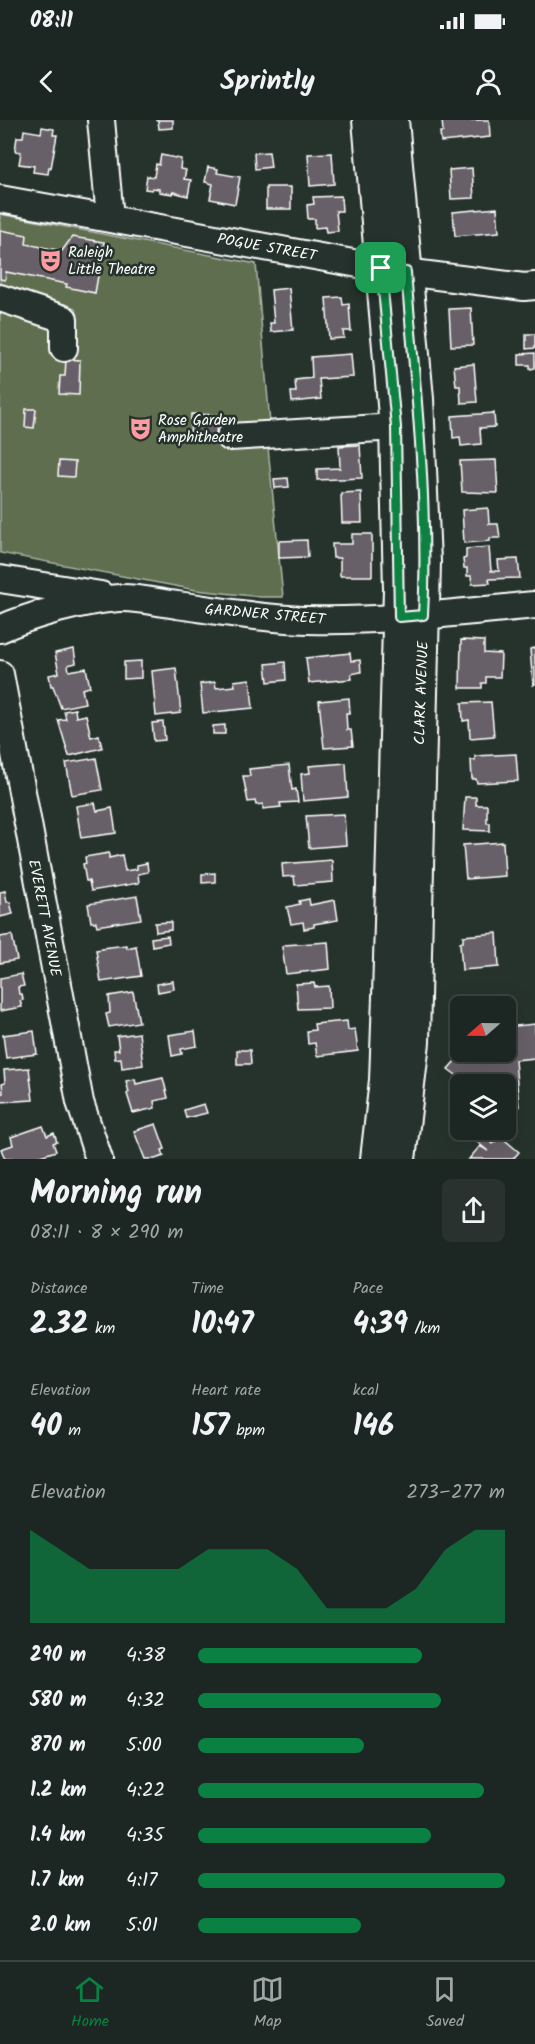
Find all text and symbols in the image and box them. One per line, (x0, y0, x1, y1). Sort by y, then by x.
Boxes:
text: 08:11 (30, 4, 73, 39)
text: Sprintly (220, 60, 315, 103)
icon: back (30, 65, 63, 98)
icon: person (472, 65, 505, 98)
street label: POGUE STREET (215, 227, 320, 269)
place label: Raleigh Little Theatre (68, 241, 155, 282)
pin (355, 242, 406, 293)
theatre icon: Raleigh Little Theatre (37, 248, 63, 274)
icon: arrive (364, 251, 397, 284)
place label: Rose Garden Amphitheatre (158, 409, 243, 450)
theatre icon: Rose Garden Amphitheatre (127, 416, 153, 442)
street label: GARDNER STREET (204, 598, 328, 632)
street label: CLARK AVENUE (408, 640, 436, 745)
street label: EVERETT AVENUE (21, 858, 67, 980)
north arrow (450, 996, 516, 1062)
map controls (450, 996, 516, 1140)
button: layers (450, 1074, 516, 1140)
text: Morning run (30, 1168, 202, 1221)
button: share (442, 1179, 505, 1242)
text: 08:11 · 8 × 290 m (30, 1217, 183, 1249)
text: Distance (30, 1276, 88, 1301)
text: Time (191, 1276, 224, 1301)
text: Pace (353, 1276, 383, 1301)
text: 2.32 (30, 1301, 89, 1349)
text: 10:47 (191, 1301, 254, 1349)
text: 4:39 (353, 1301, 408, 1349)
text: km (89, 1316, 115, 1341)
text: /km (408, 1316, 440, 1341)
text: Elevation (30, 1378, 91, 1403)
text: Heart rate (191, 1378, 261, 1403)
text: kcal (353, 1378, 379, 1403)
text: 40 (30, 1403, 62, 1451)
text: 157 (191, 1403, 230, 1451)
text: 146 (353, 1403, 394, 1451)
text: m (62, 1418, 81, 1443)
text: bpm (230, 1418, 265, 1443)
text: Elevation (30, 1477, 106, 1509)
text: 273–277 m (407, 1477, 505, 1509)
text: 290 m (30, 1640, 86, 1672)
text: 4:38 (126, 1640, 165, 1672)
text: 580 m (30, 1685, 86, 1717)
text: 4:32 (126, 1685, 165, 1717)
text: 870 m (30, 1730, 86, 1762)
text: 5:00 (126, 1730, 162, 1762)
text: 1.2 km (30, 1775, 86, 1807)
text: 4:22 (126, 1775, 165, 1807)
text: 1.4 km (30, 1820, 86, 1852)
text: 4:35 (126, 1820, 164, 1852)
text: 1.7 km (30, 1865, 84, 1897)
text: 4:17 (126, 1865, 157, 1897)
text: 2.0 km (30, 1910, 91, 1942)
text: 5:01 (126, 1910, 158, 1942)
tab: Home (71, 1973, 109, 2034)
tab: Map (251, 1973, 284, 2034)
tab: Saved (426, 1973, 464, 2034)

